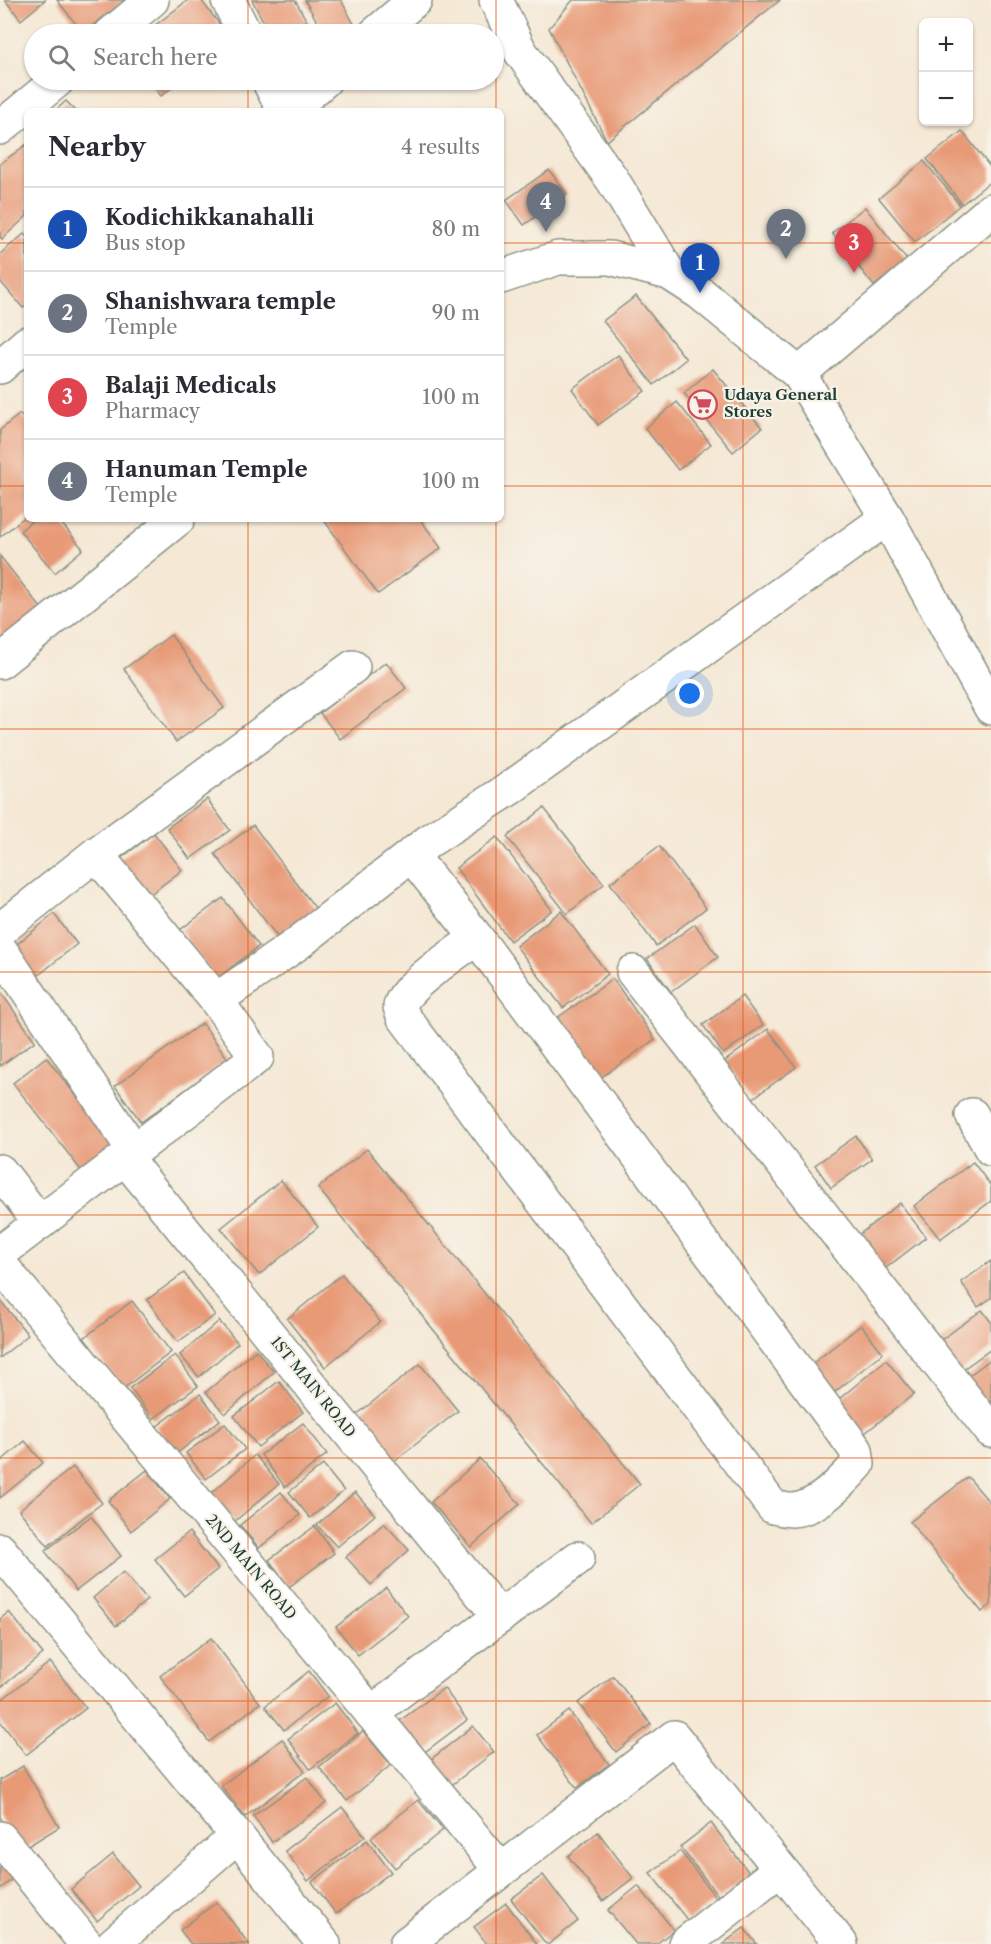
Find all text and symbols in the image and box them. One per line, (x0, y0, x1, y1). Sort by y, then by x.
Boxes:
map controls (919, 18, 973, 126)
button: + (919, 18, 973, 72)
search box (24, 24, 504, 90)
icon: search (45, 41, 78, 74)
text: Search here (93, 44, 218, 71)
button: − (919, 72, 973, 126)
text: Nearby (48, 131, 146, 163)
text: 4 results (401, 135, 480, 159)
pin: 4 (526, 182, 566, 232)
text: Kodichikkanahalli (105, 204, 314, 231)
pin: 2 (766, 210, 806, 259)
text: 1 (63, 217, 72, 241)
text: 80 m (432, 217, 480, 241)
pin: 3 (834, 224, 874, 273)
text: Bus stop (105, 231, 186, 255)
pin: 1 (680, 244, 720, 293)
text: Shanishwara temple (105, 288, 336, 315)
text: 2 (62, 301, 73, 325)
text: 90 m (432, 301, 480, 325)
text: Temple (105, 315, 177, 339)
text: Balaji Medicals (105, 372, 276, 399)
text: 3 (62, 385, 73, 409)
text: 100 m (422, 385, 480, 409)
place label: Udaya General Stores (724, 385, 837, 421)
supermarket icon: Udaya General Stores (687, 388, 719, 420)
text: Pharmacy (105, 399, 200, 423)
text: Hanuman Temple (105, 456, 308, 483)
text: 4 (62, 469, 73, 493)
text: 100 m (422, 469, 480, 493)
text: Temple (105, 483, 177, 507)
your location (675, 679, 704, 708)
street label: 1ST MAIN ROAD (267, 1332, 360, 1441)
street label: 2ND MAIN ROAD (202, 1510, 301, 1623)

